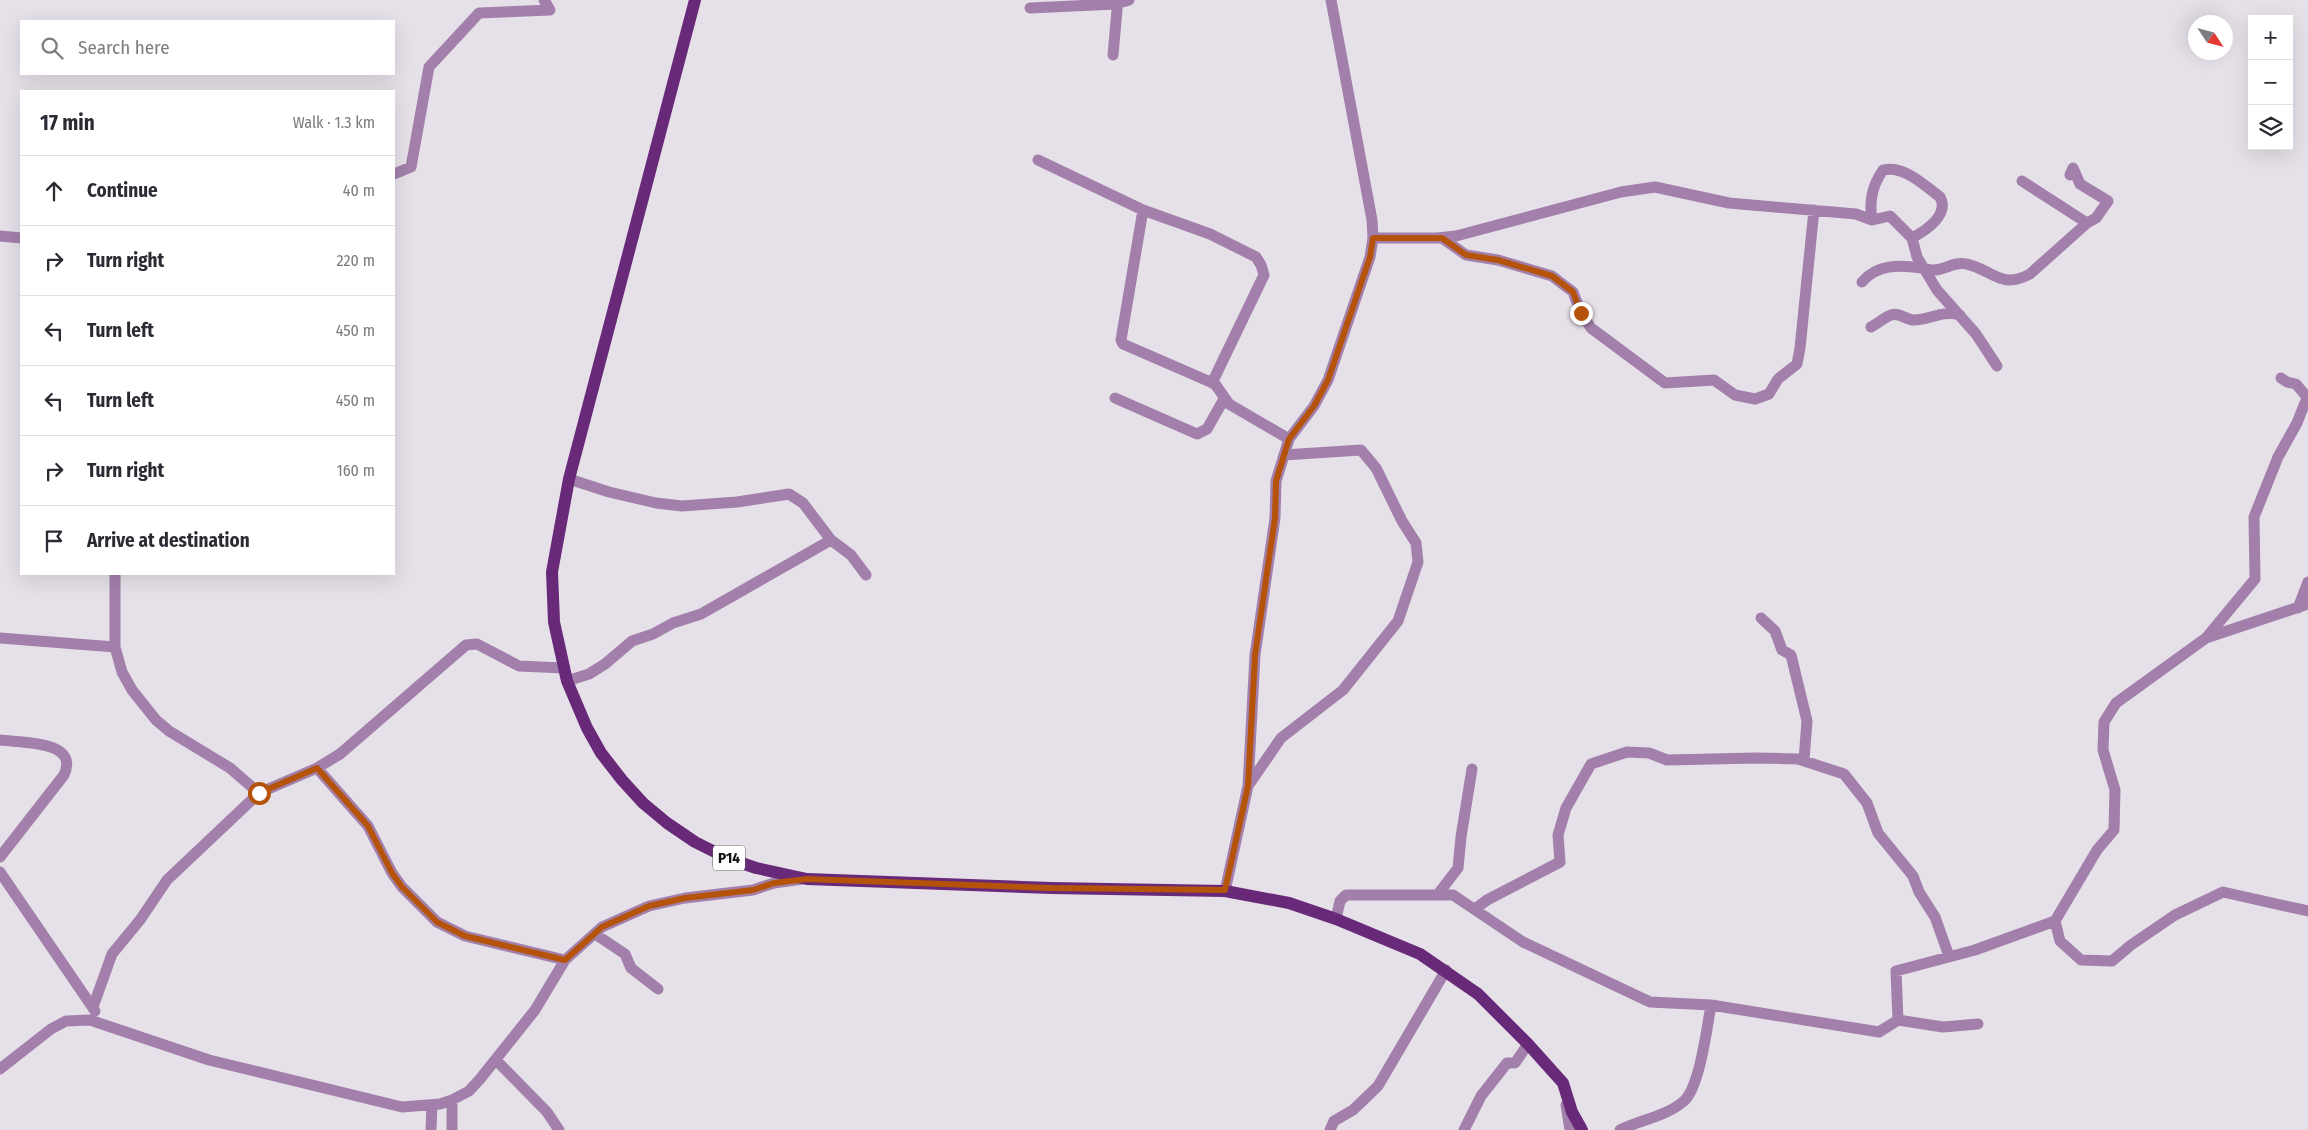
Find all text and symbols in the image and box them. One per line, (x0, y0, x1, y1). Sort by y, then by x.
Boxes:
north arrow (2188, 15, 2233, 60)
map controls (2248, 15, 2293, 150)
button: + (2248, 15, 2293, 60)
search box (20, 20, 395, 75)
icon: search (38, 34, 66, 62)
text: Search here (78, 36, 170, 59)
button: − (2248, 60, 2293, 105)
button: layers (2248, 105, 2293, 150)
text: 17 min (40, 110, 95, 136)
text: Walk · 1.3 km (293, 113, 375, 132)
icon: ahead (40, 177, 68, 205)
text: Continue (87, 179, 158, 202)
text: 40 m (343, 181, 375, 200)
icon: right (40, 247, 68, 275)
text: Turn right (87, 249, 164, 272)
text: 220 m (336, 251, 375, 270)
route end (1570, 302, 1593, 325)
icon: left (40, 317, 68, 345)
text: Turn left (87, 319, 154, 342)
text: 450 m (336, 321, 375, 340)
icon: left (40, 387, 68, 415)
text: Turn left (87, 389, 154, 412)
text: 450 m (336, 391, 375, 410)
icon: right (40, 457, 68, 485)
text: Turn right (87, 459, 164, 482)
text: 160 m (336, 461, 375, 480)
icon: arrive (40, 527, 68, 555)
text: Arrive at destination (87, 529, 250, 552)
route start (248, 782, 271, 805)
road number: P14 (713, 846, 745, 870)

